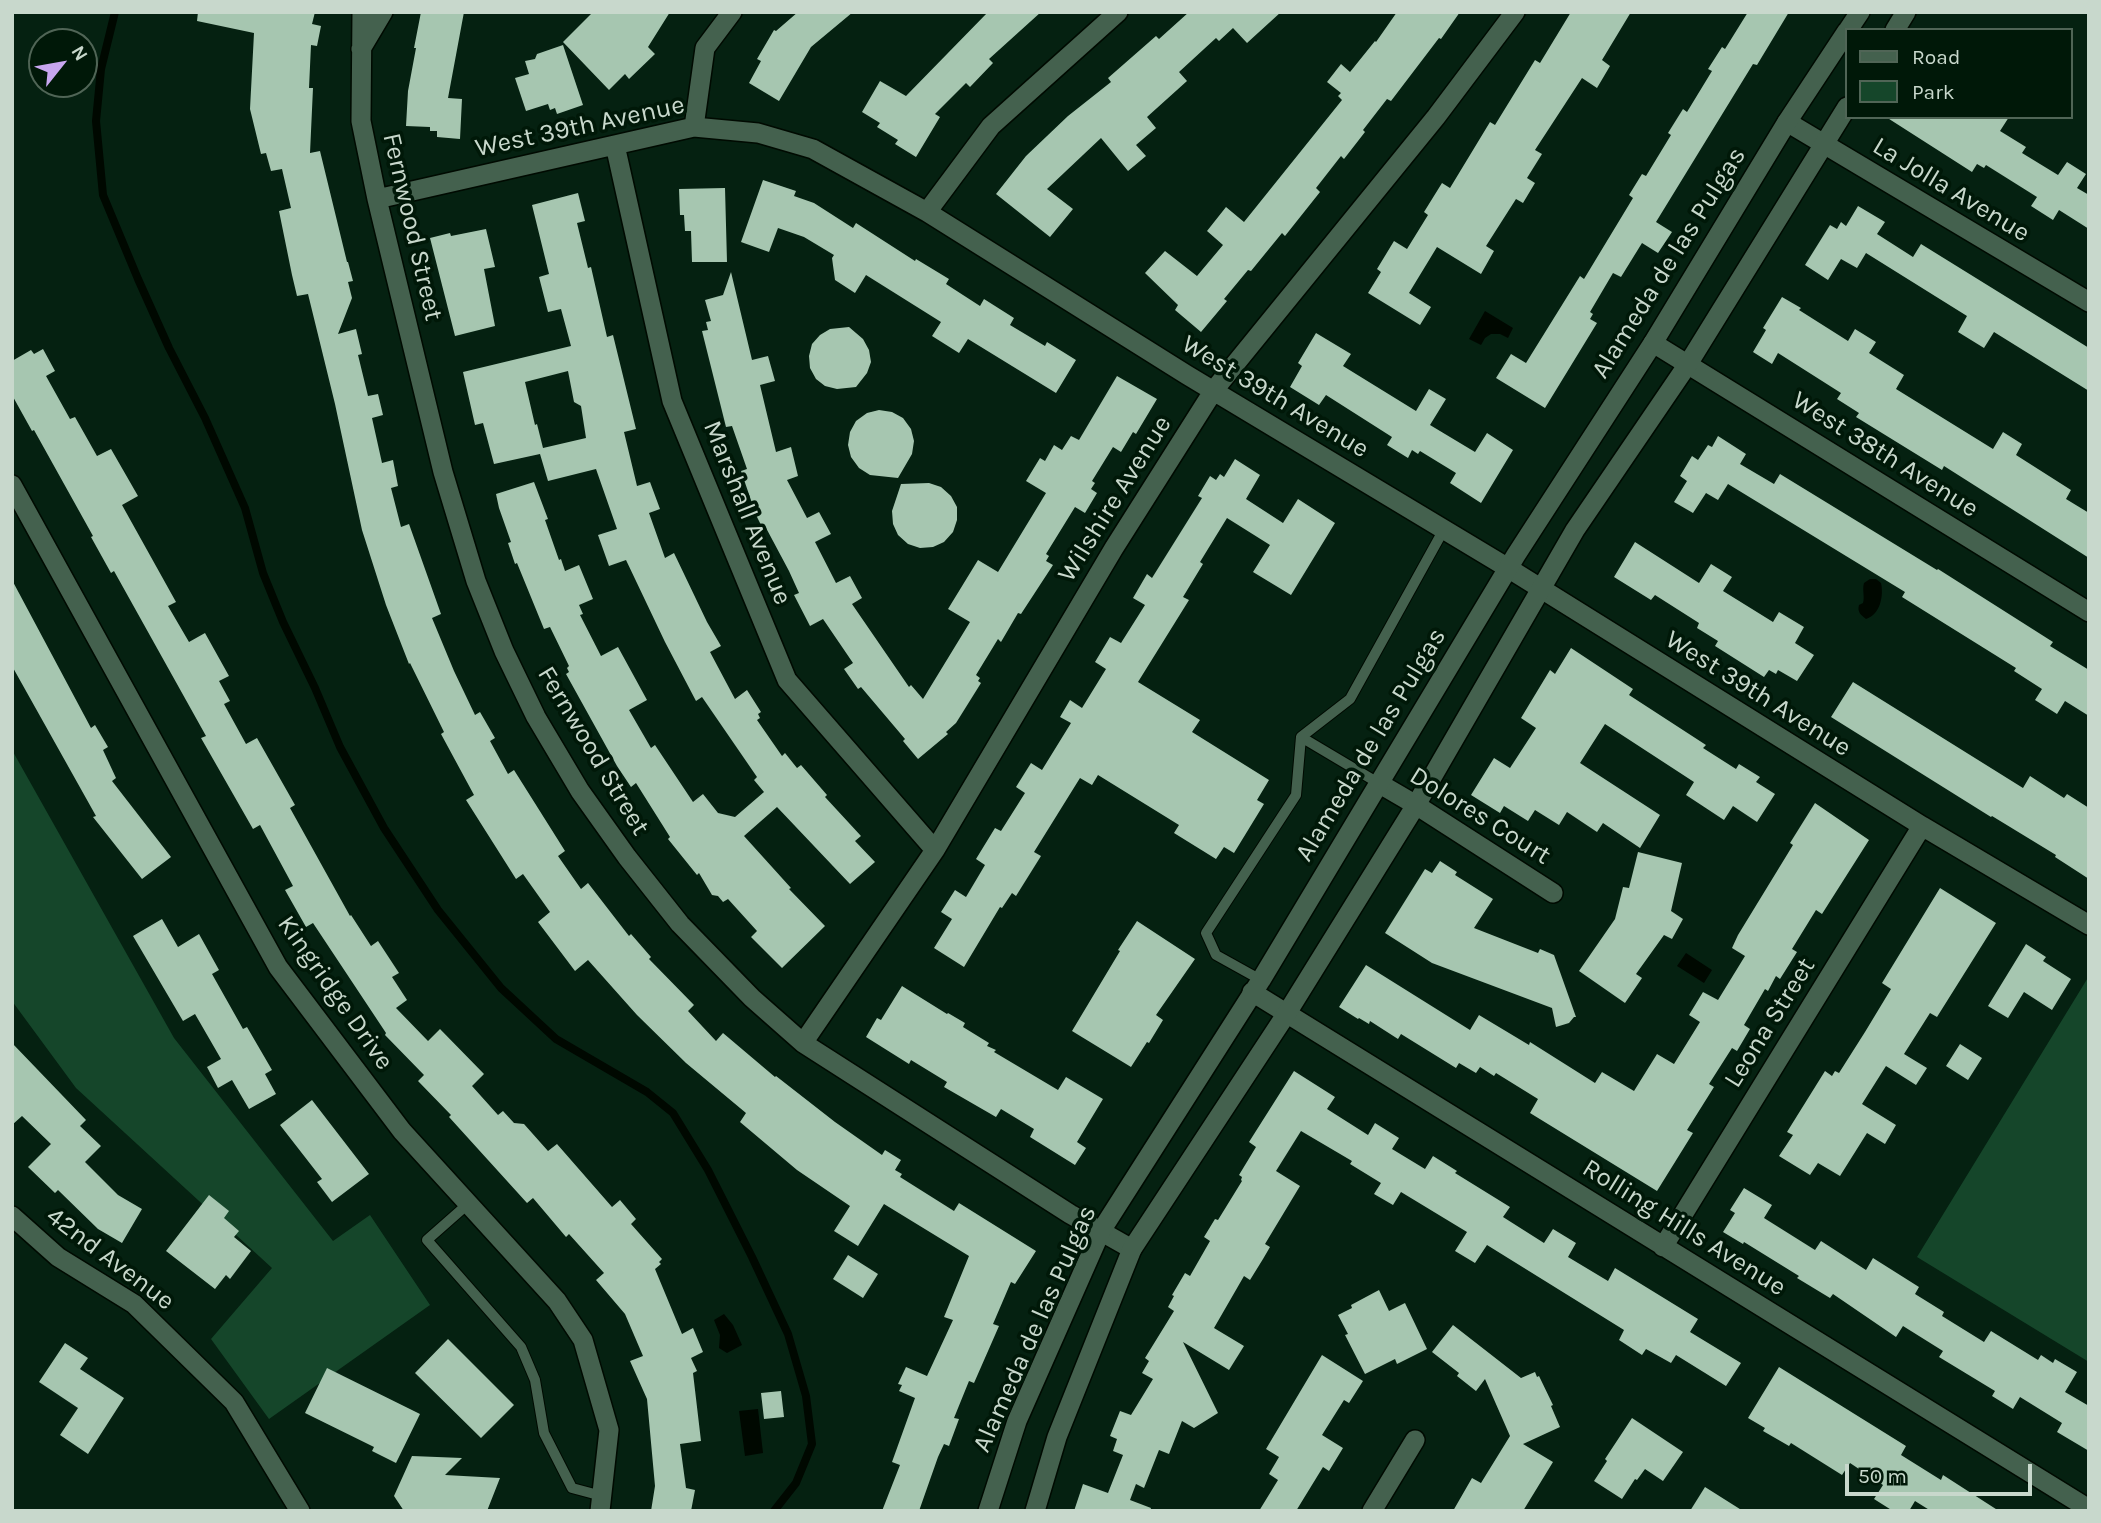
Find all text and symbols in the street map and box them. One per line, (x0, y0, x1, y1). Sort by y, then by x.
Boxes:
north arrow (28, 28, 98, 98)
legend (1846, 28, 2073, 119)
text: N (66, 42, 92, 65)
text: Road (1912, 45, 1960, 69)
text: Park (1912, 80, 1955, 104)
street label: West 39th Avenue (473, 90, 687, 164)
street label: Fernwood Street (375, 130, 449, 324)
street label: La Jolla Avenue (1867, 131, 2035, 249)
street label: Alameda de las Pulgas (1585, 142, 1753, 384)
street label: West 39th Avenue (1176, 329, 1374, 465)
street label: West 38th Avenue (1786, 385, 1984, 525)
street label: Wilshire Avenue (1051, 410, 1179, 588)
street label: Marshall Avenue (696, 416, 798, 610)
street label: Alameda de las Pulgas (1289, 623, 1453, 867)
street label: West 39th Avenue (1659, 624, 1857, 764)
street label: Fernwood Street (530, 661, 656, 841)
street label: Dolores Court (1404, 760, 1556, 872)
street label: Kingridge Drive (270, 910, 400, 1076)
street label: Leona Street (1718, 952, 1822, 1094)
street label: Rolling Hills Avenue (1576, 1153, 1792, 1303)
street label: 42nd Avenue (40, 1201, 180, 1317)
street label: Alameda de las Pulgas (967, 1201, 1103, 1457)
scale bar (1849, 1450, 2036, 1494)
text: 50 m (1858, 1464, 1907, 1488)

